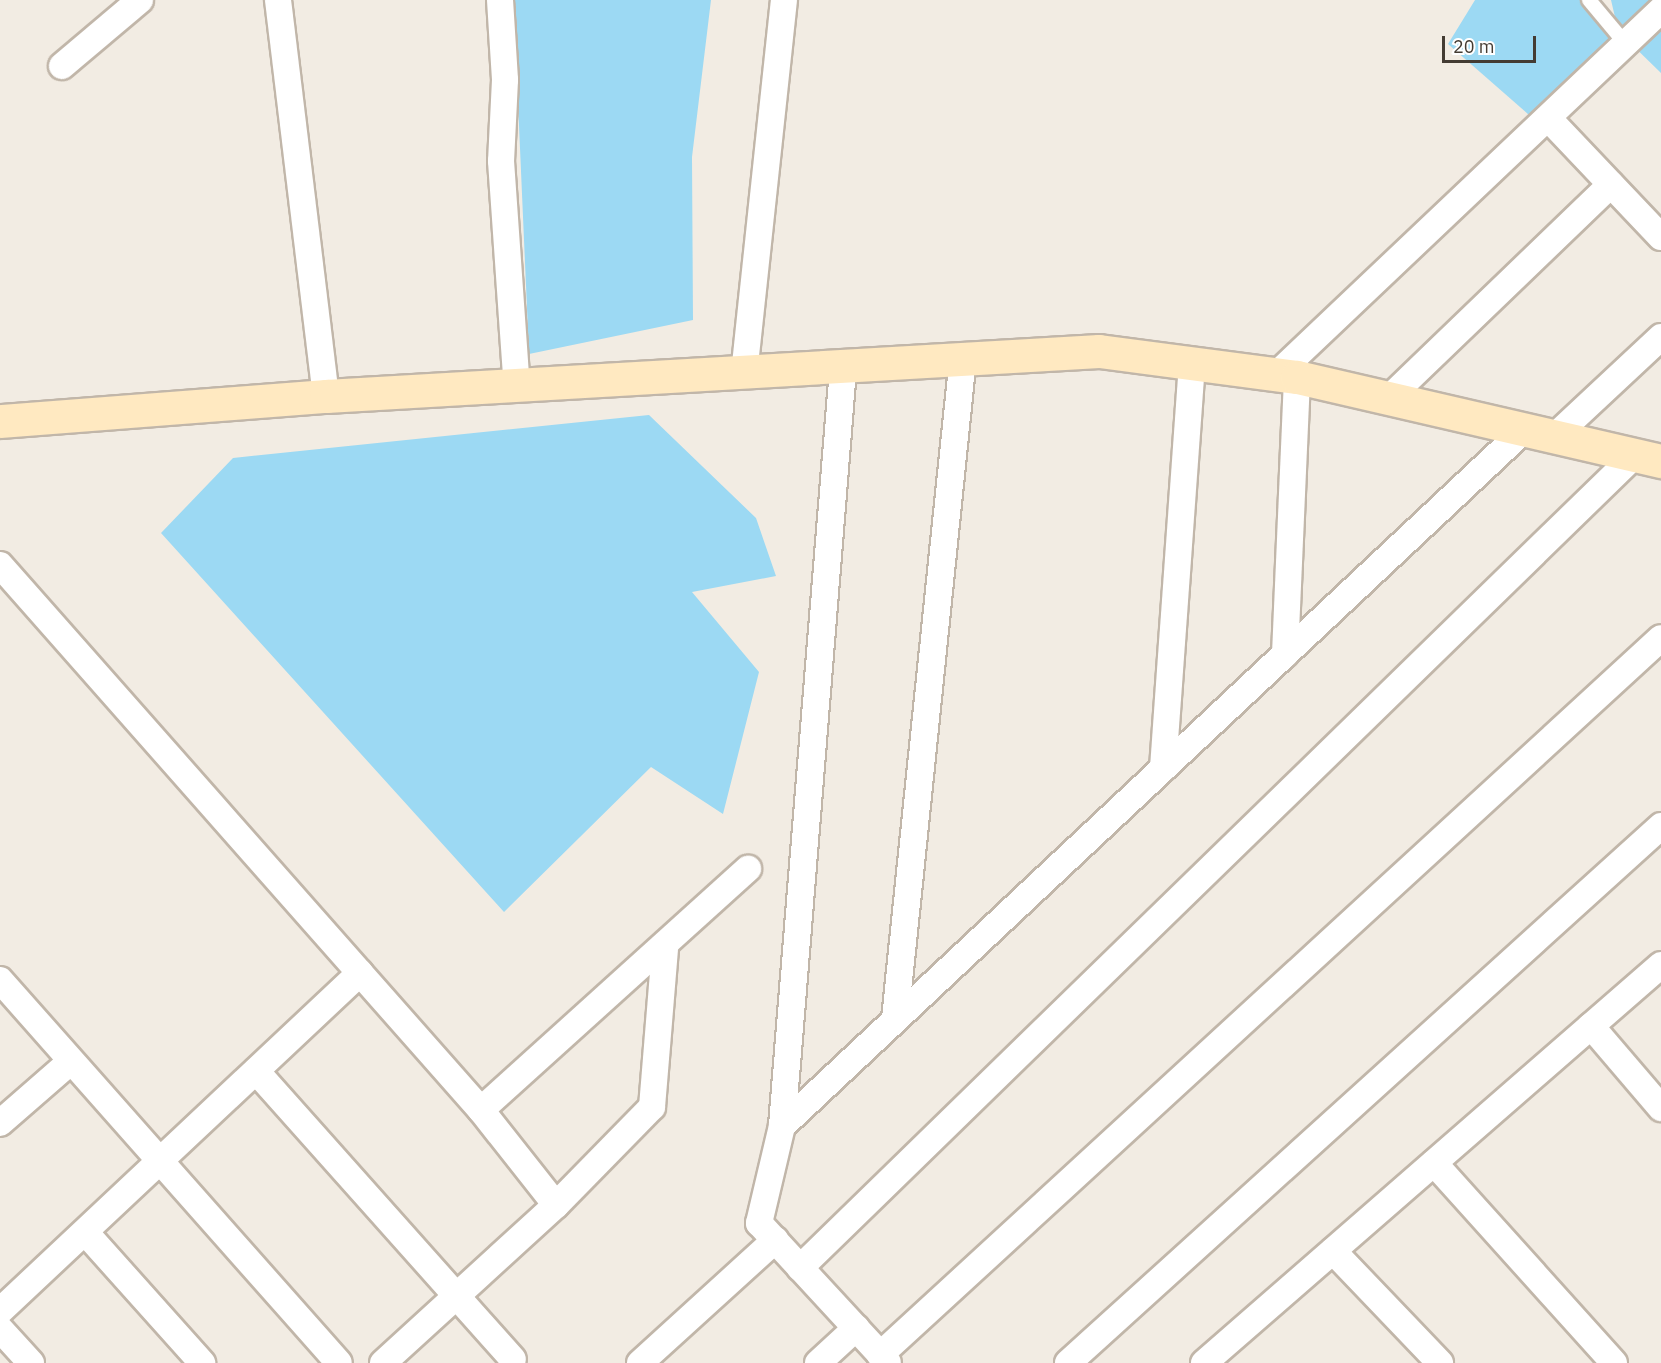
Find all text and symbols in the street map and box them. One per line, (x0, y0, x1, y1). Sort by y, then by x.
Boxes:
scale bar (1445, 24, 1540, 62)
text: 20 m (1453, 35, 1495, 58)

